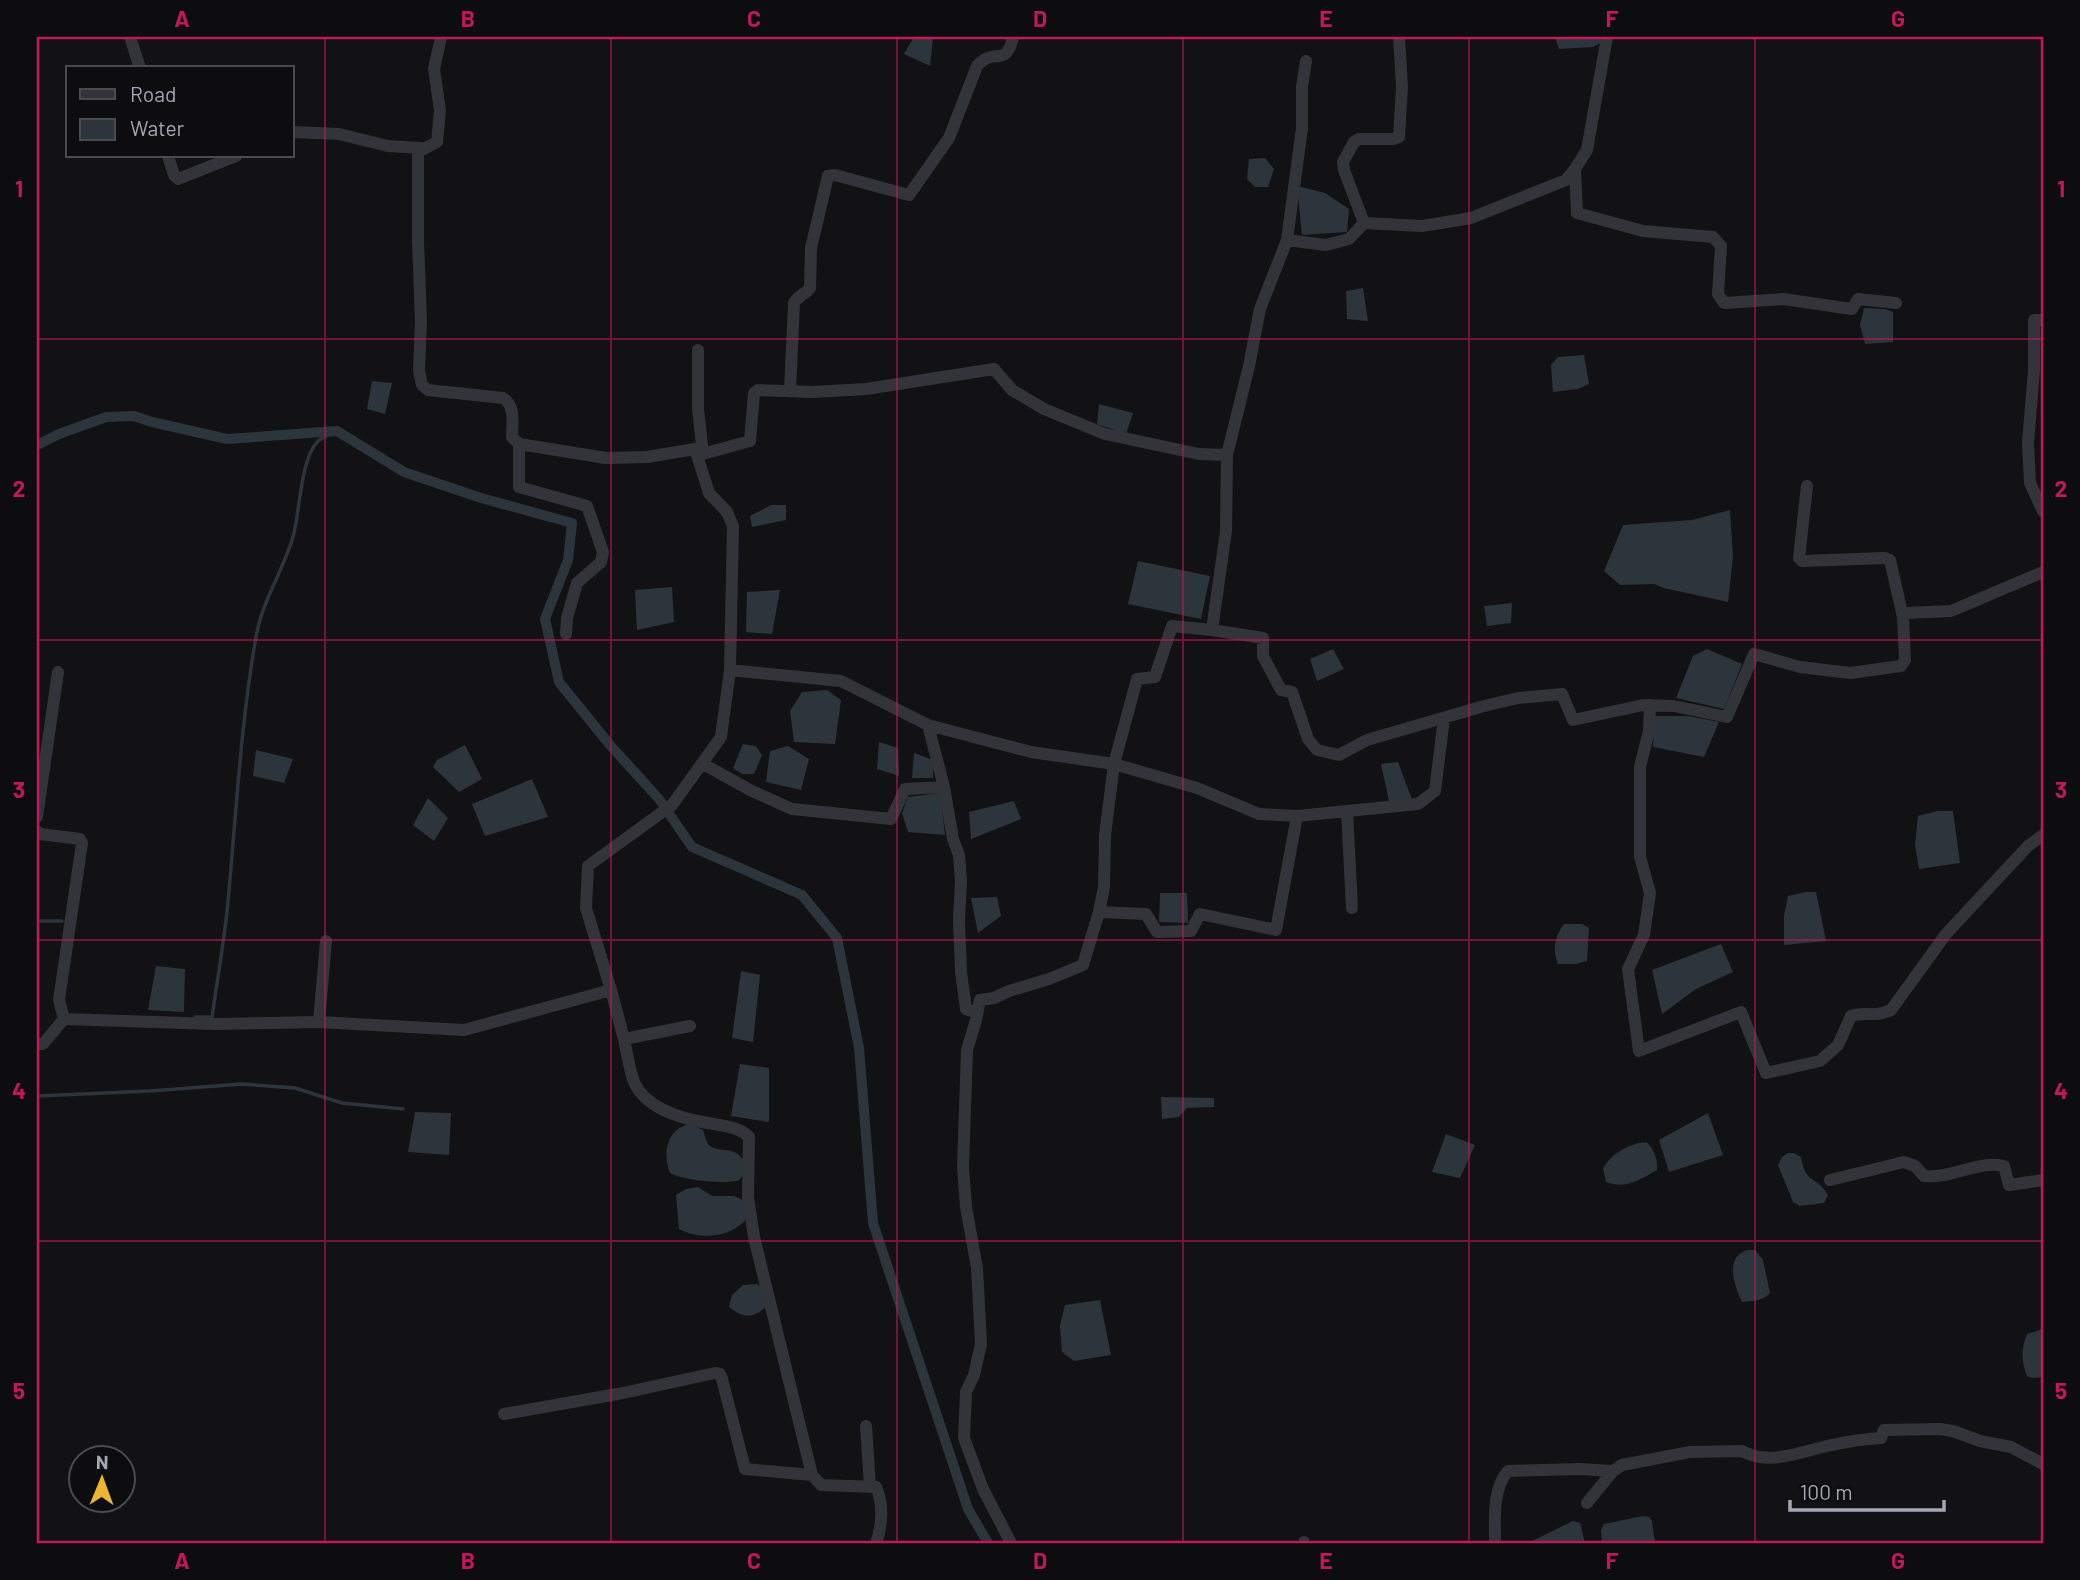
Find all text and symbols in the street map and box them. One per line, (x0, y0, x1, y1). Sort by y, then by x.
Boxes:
text: A (174, 4, 190, 32)
text: B (461, 4, 475, 32)
text: C (747, 4, 761, 32)
text: D (1033, 4, 1047, 32)
text: E (1319, 4, 1333, 32)
text: F (1606, 4, 1619, 32)
text: G (1891, 4, 1905, 32)
legend (66, 66, 294, 158)
text: Road (130, 81, 176, 106)
text: Water (130, 115, 185, 140)
text: 1 (15, 174, 23, 202)
text: 1 (2057, 174, 2065, 202)
text: 2 (13, 474, 25, 502)
text: 2 (2055, 474, 2067, 502)
text: 3 (13, 775, 25, 803)
text: 3 (2055, 775, 2067, 803)
text: 4 (12, 1076, 26, 1104)
text: 4 (2054, 1076, 2068, 1104)
text: 5 (13, 1376, 25, 1404)
text: 5 (2055, 1376, 2067, 1404)
north arrow (66, 1444, 136, 1514)
text: N (96, 1450, 109, 1473)
scale bar (1790, 1468, 1944, 1512)
text: 100 m (1800, 1479, 1853, 1504)
text: A (174, 1546, 190, 1574)
text: B (461, 1546, 475, 1574)
text: C (747, 1546, 761, 1574)
text: D (1033, 1546, 1047, 1574)
text: E (1319, 1546, 1333, 1574)
text: F (1606, 1546, 1619, 1574)
text: G (1891, 1546, 1905, 1574)

